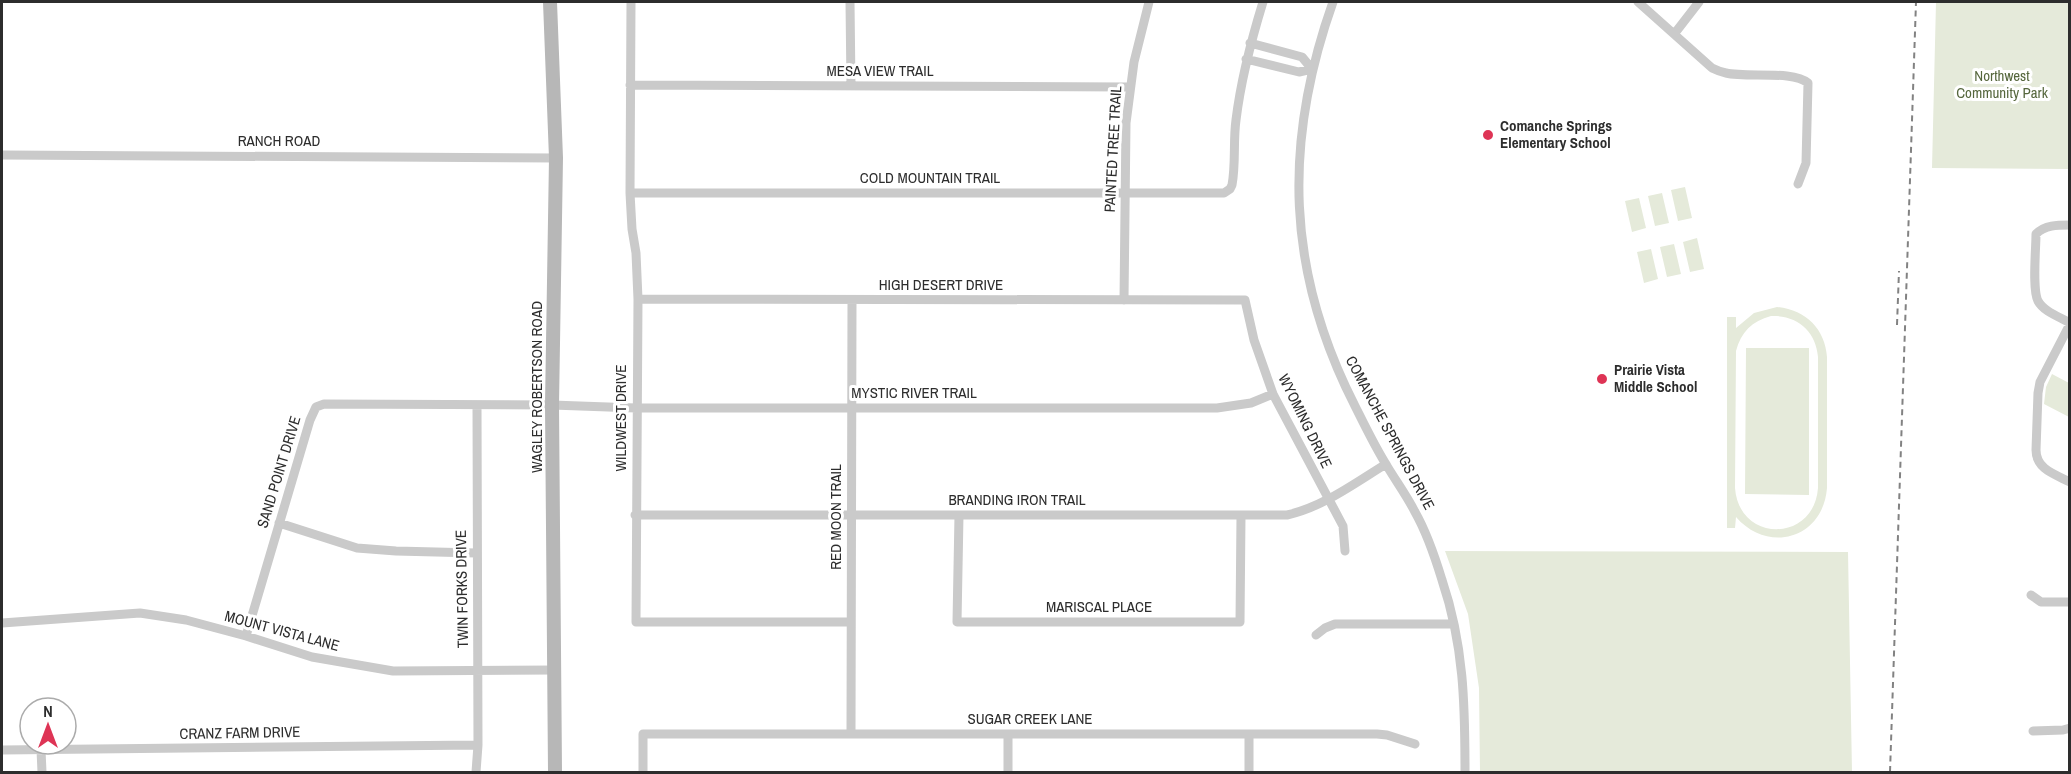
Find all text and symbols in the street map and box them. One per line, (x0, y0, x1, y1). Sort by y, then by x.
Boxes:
street label: MESA VIEW TRAIL (826, 60, 934, 81)
park label: Northwest Community Park (1956, 65, 2049, 103)
street label: PAINTED TREE TRAIL (1099, 85, 1126, 213)
place label: Comanche Springs Elementary School (1500, 115, 1612, 153)
marker: Comanche Springs Elementary School (1481, 128, 1495, 142)
street label: RANCH ROAD (238, 130, 320, 151)
street label: COLD MOUNTAIN TRAIL (860, 167, 1000, 188)
street label: HIGH DESERT DRIVE (879, 274, 1003, 295)
street label: WAGLEY ROBERTSON ROAD (526, 301, 547, 473)
street label: COMANCHE SPRINGS DRIVE (1341, 352, 1440, 513)
place label: Prairie Vista Middle School (1614, 359, 1697, 397)
street label: WILDWEST DRIVE (610, 364, 631, 472)
street label: WYOMING DRIVE (1274, 370, 1337, 471)
marker: Prairie Vista Middle School (1595, 372, 1609, 386)
street label: MYSTIC RIVER TRAIL (851, 382, 977, 403)
street label: SAND POINT DRIVE (252, 413, 306, 530)
street label: RED MOON TRAIL (825, 464, 846, 570)
street label: BRANDING IRON TRAIL (948, 489, 1086, 510)
street label: TWIN FORKS DRIVE (450, 530, 473, 648)
street label: MARISCAL PLACE (1046, 596, 1152, 617)
street label: MOUNT VISTA LANE (223, 605, 342, 656)
north arrow (18, 696, 78, 756)
text: N (43, 700, 53, 722)
street label: SUGAR CREEK LANE (967, 708, 1093, 729)
street label: CRANZ FARM DRIVE (179, 721, 301, 744)

